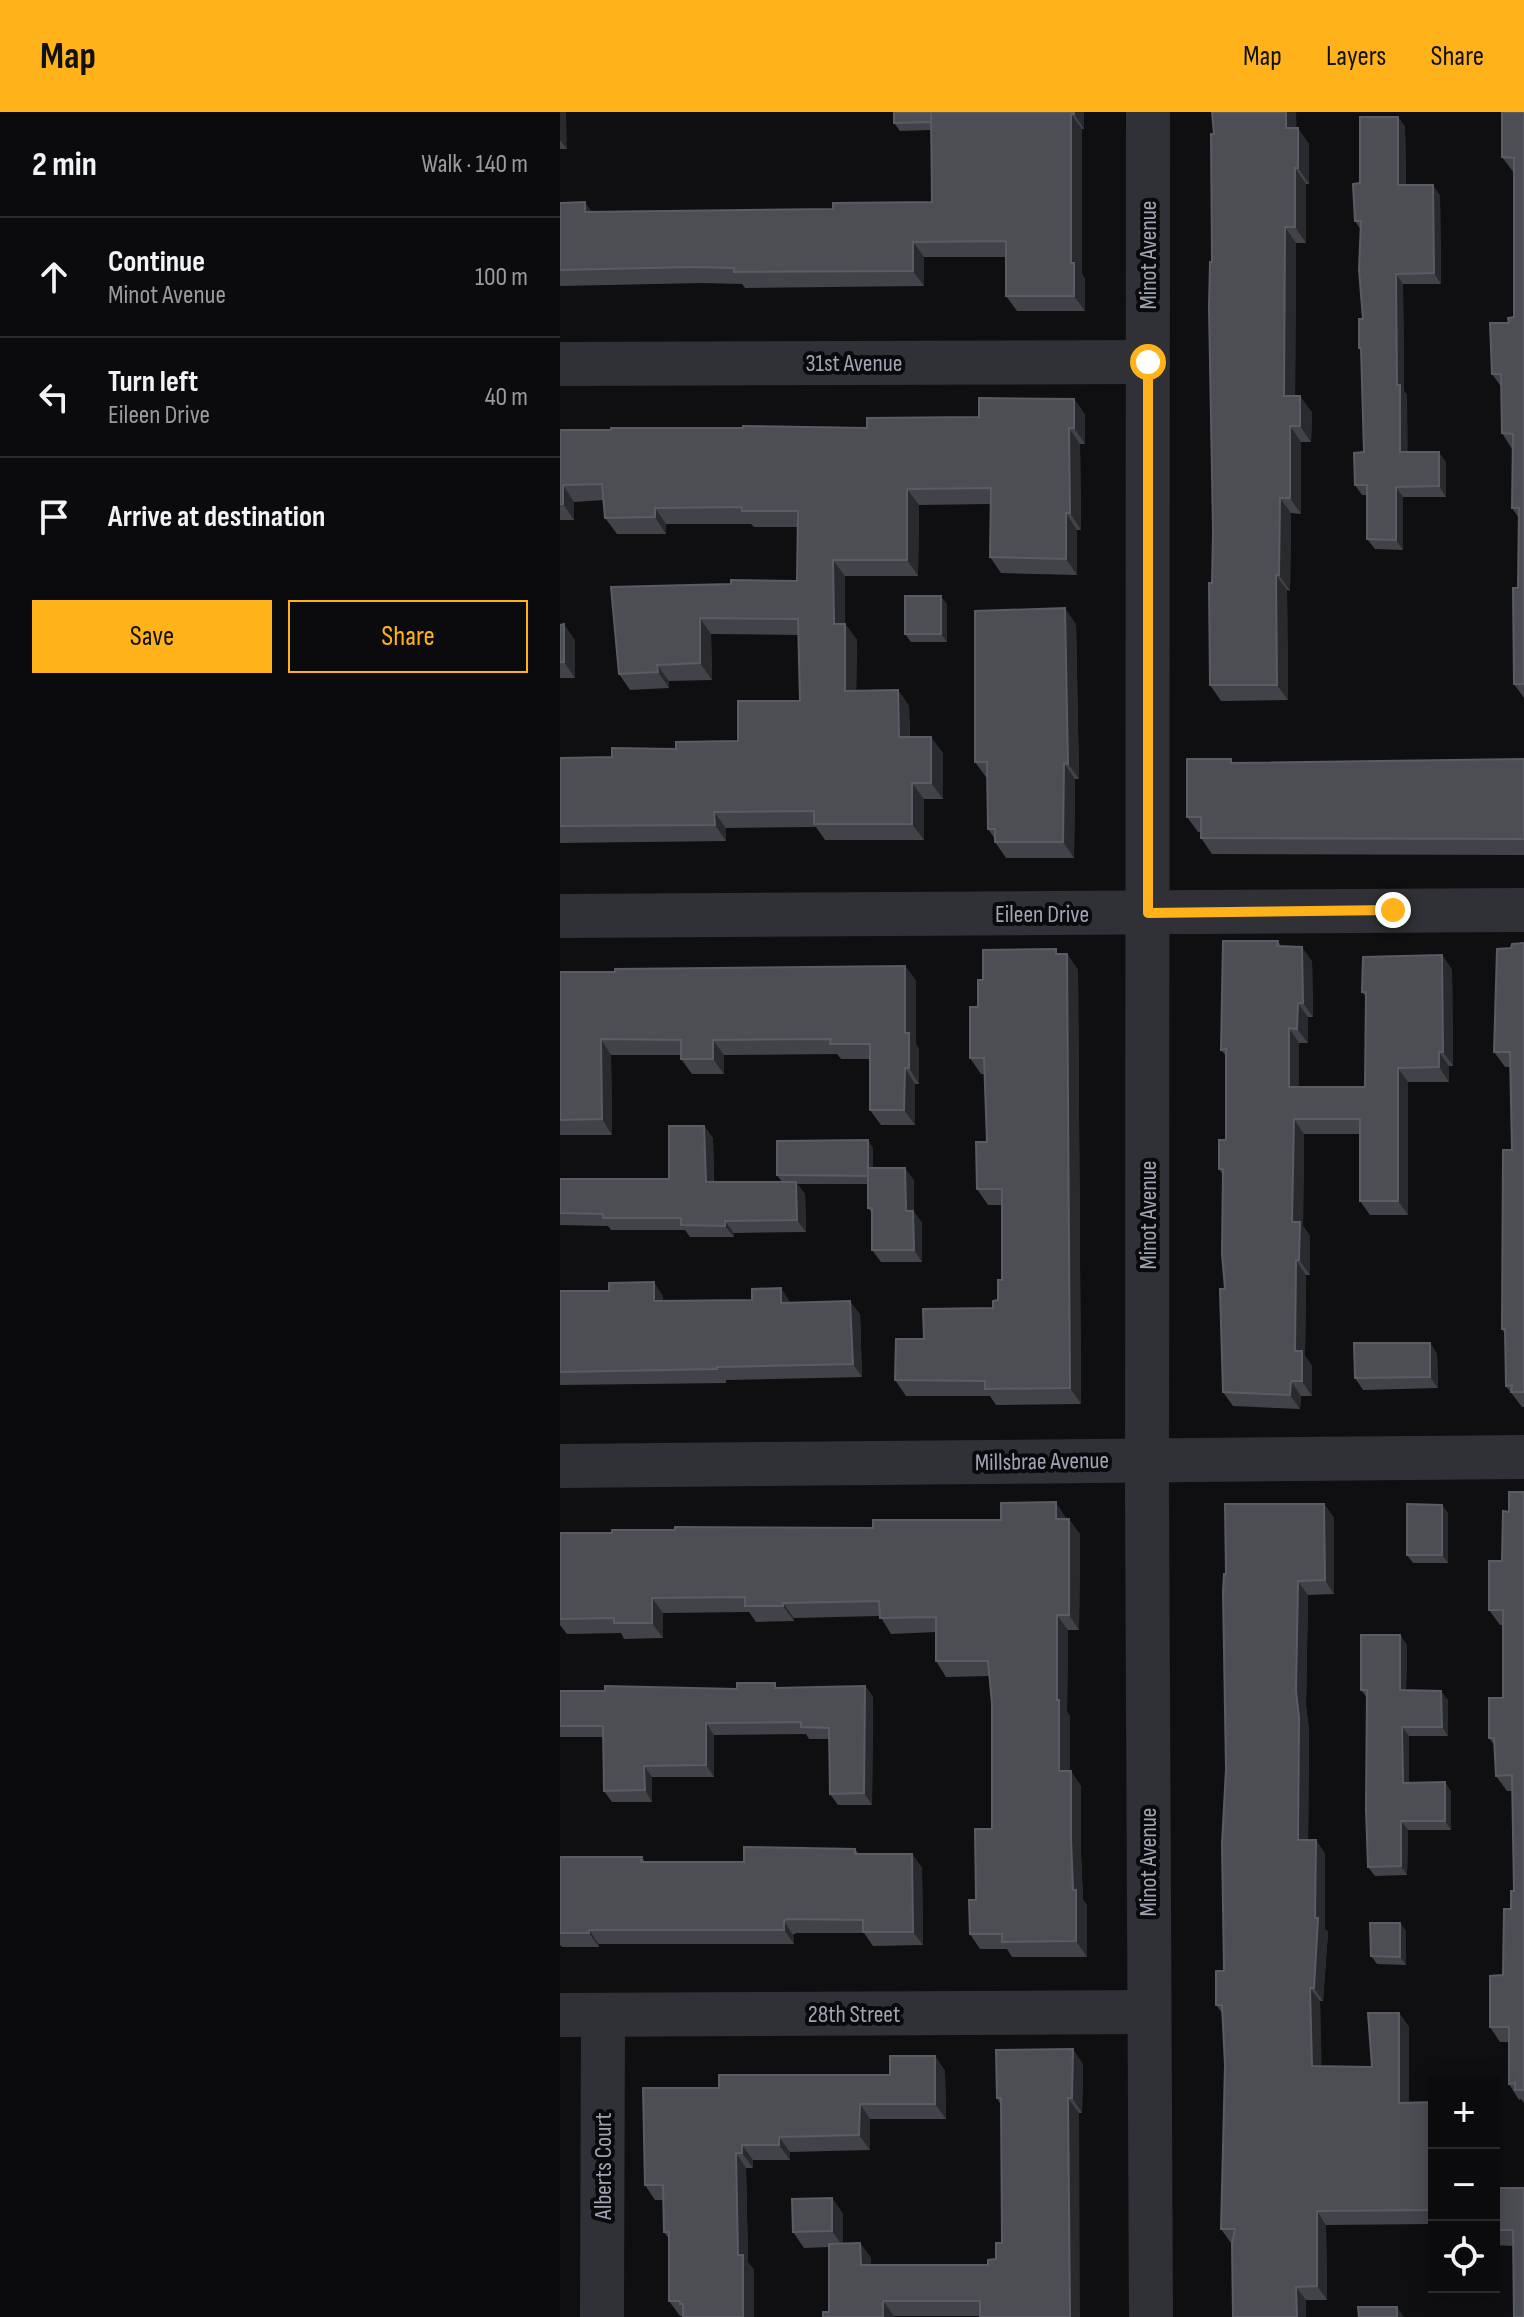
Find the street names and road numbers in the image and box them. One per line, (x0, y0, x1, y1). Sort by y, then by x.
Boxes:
street label: Minot Avenue (1134, 201, 1163, 309)
street label: 31st Avenue (806, 349, 902, 378)
street label: Eileen Drive (995, 900, 1089, 929)
street label: Minot Avenue (1134, 1161, 1163, 1269)
street label: Millsbrae Avenue (975, 1446, 1109, 1477)
street label: Minot Avenue (1134, 1808, 1163, 1916)
street label: 28th Street (808, 2000, 900, 2029)
street label: Alberts Court (589, 2112, 618, 2221)

